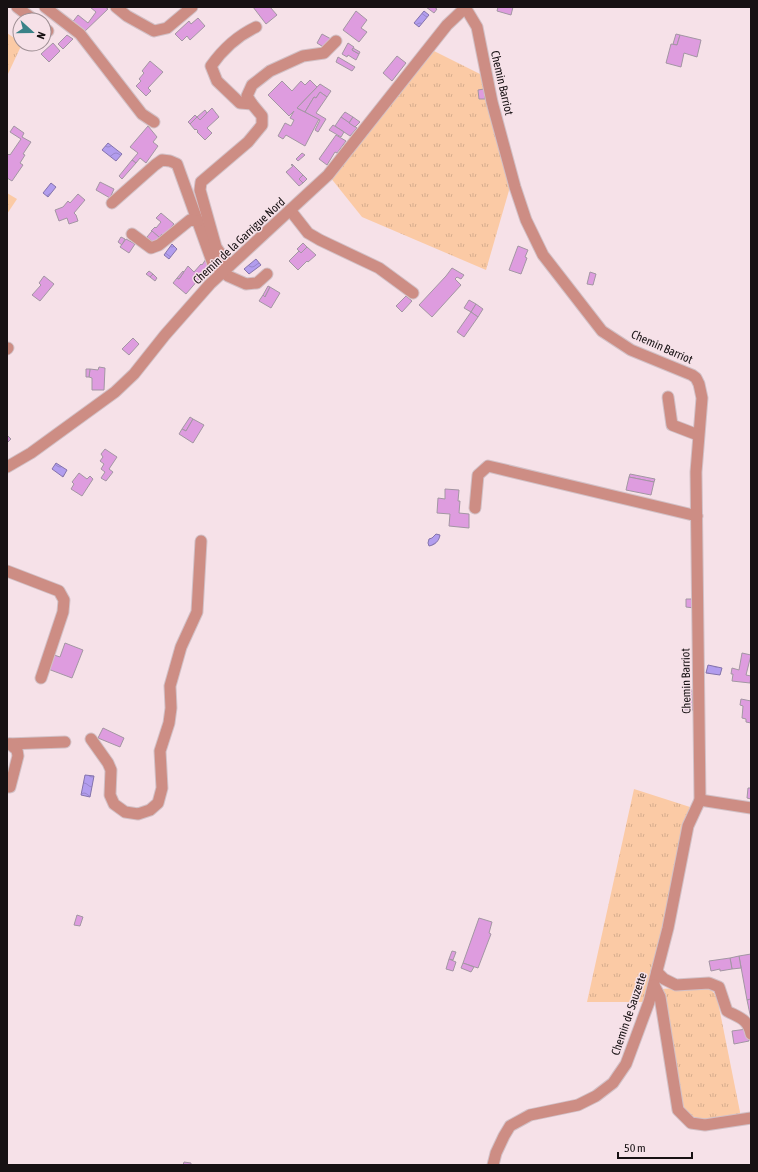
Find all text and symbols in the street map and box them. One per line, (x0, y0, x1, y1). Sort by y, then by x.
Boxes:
north arrow (12, 12, 52, 52)
text: N (35, 30, 48, 41)
street label: Chemin Barriot (488, 49, 516, 117)
street label: Chemin de la Garrigue Nord (190, 195, 288, 287)
street label: Chemin Barriot (629, 327, 695, 367)
street label: Chemin Barriot (678, 647, 694, 714)
street label: Chemin de Sauzette (608, 971, 650, 1057)
scale bar (618, 1134, 692, 1160)
text: 50 m (624, 1141, 646, 1155)

